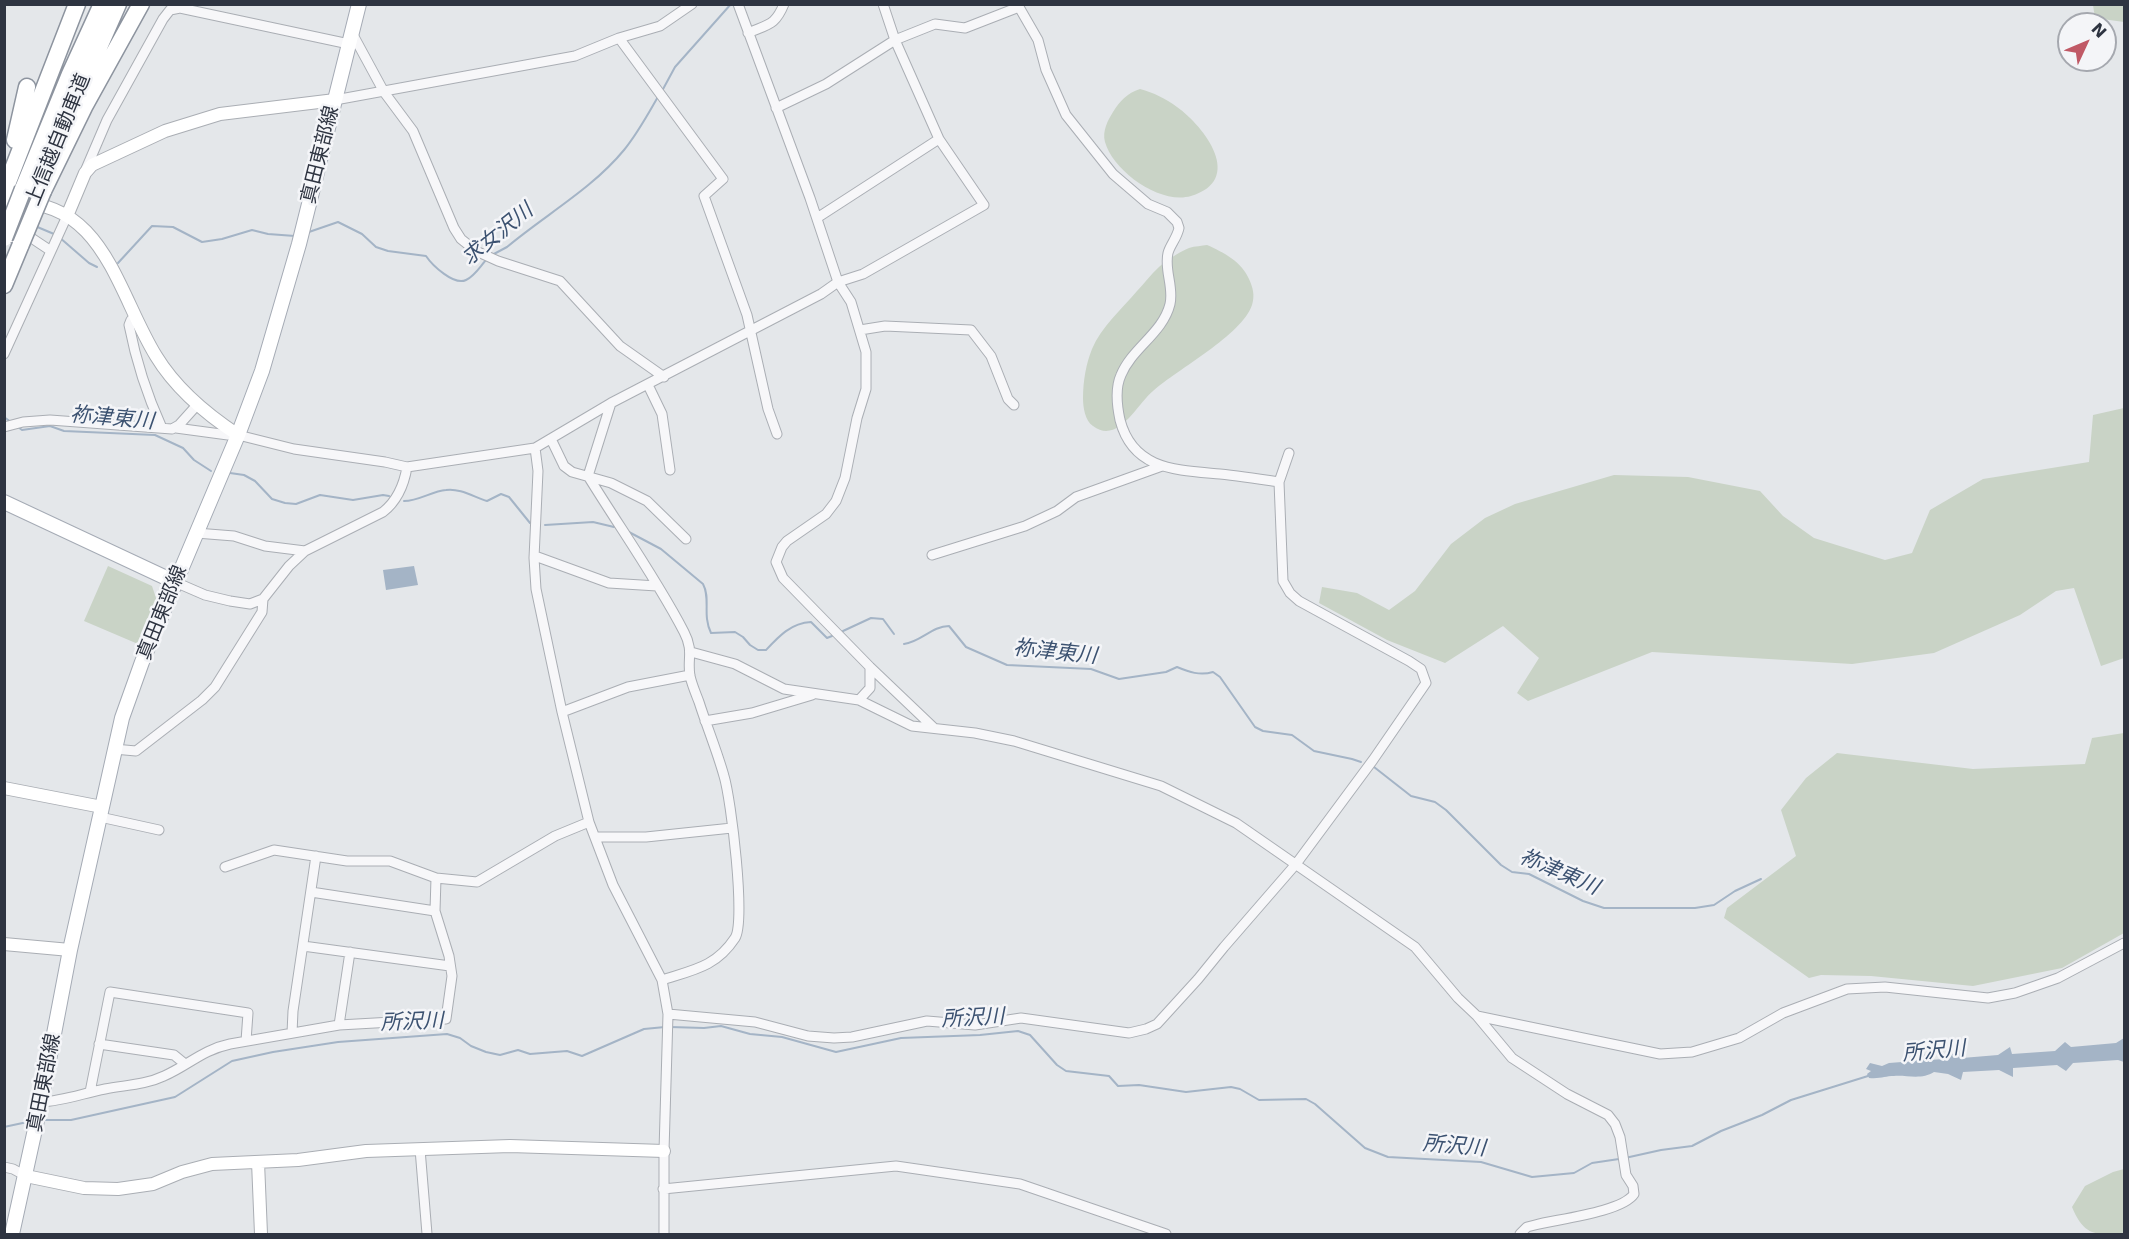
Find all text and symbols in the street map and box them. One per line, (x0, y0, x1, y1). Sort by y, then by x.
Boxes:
north arrow (2057, 12, 2117, 72)
text: N (2087, 19, 2110, 42)
street label: 上信越自動車道 (22, 71, 96, 209)
street label: 真田東部線 (297, 104, 345, 206)
water label: 求女沢川 (457, 199, 539, 271)
water label: 祢津東川 (69, 403, 155, 435)
street label: 真田東部線 (133, 562, 193, 664)
water label: 祢津東川 (1012, 636, 1098, 670)
water label: 祢津東川 (1515, 845, 1603, 901)
water label: 所沢川 (941, 1005, 1005, 1033)
water label: 所沢川 (380, 1009, 444, 1037)
street label: 真田東部線 (24, 1032, 66, 1134)
water label: 所沢川 (1902, 1037, 1966, 1067)
water label: 所沢川 (1422, 1132, 1486, 1162)

